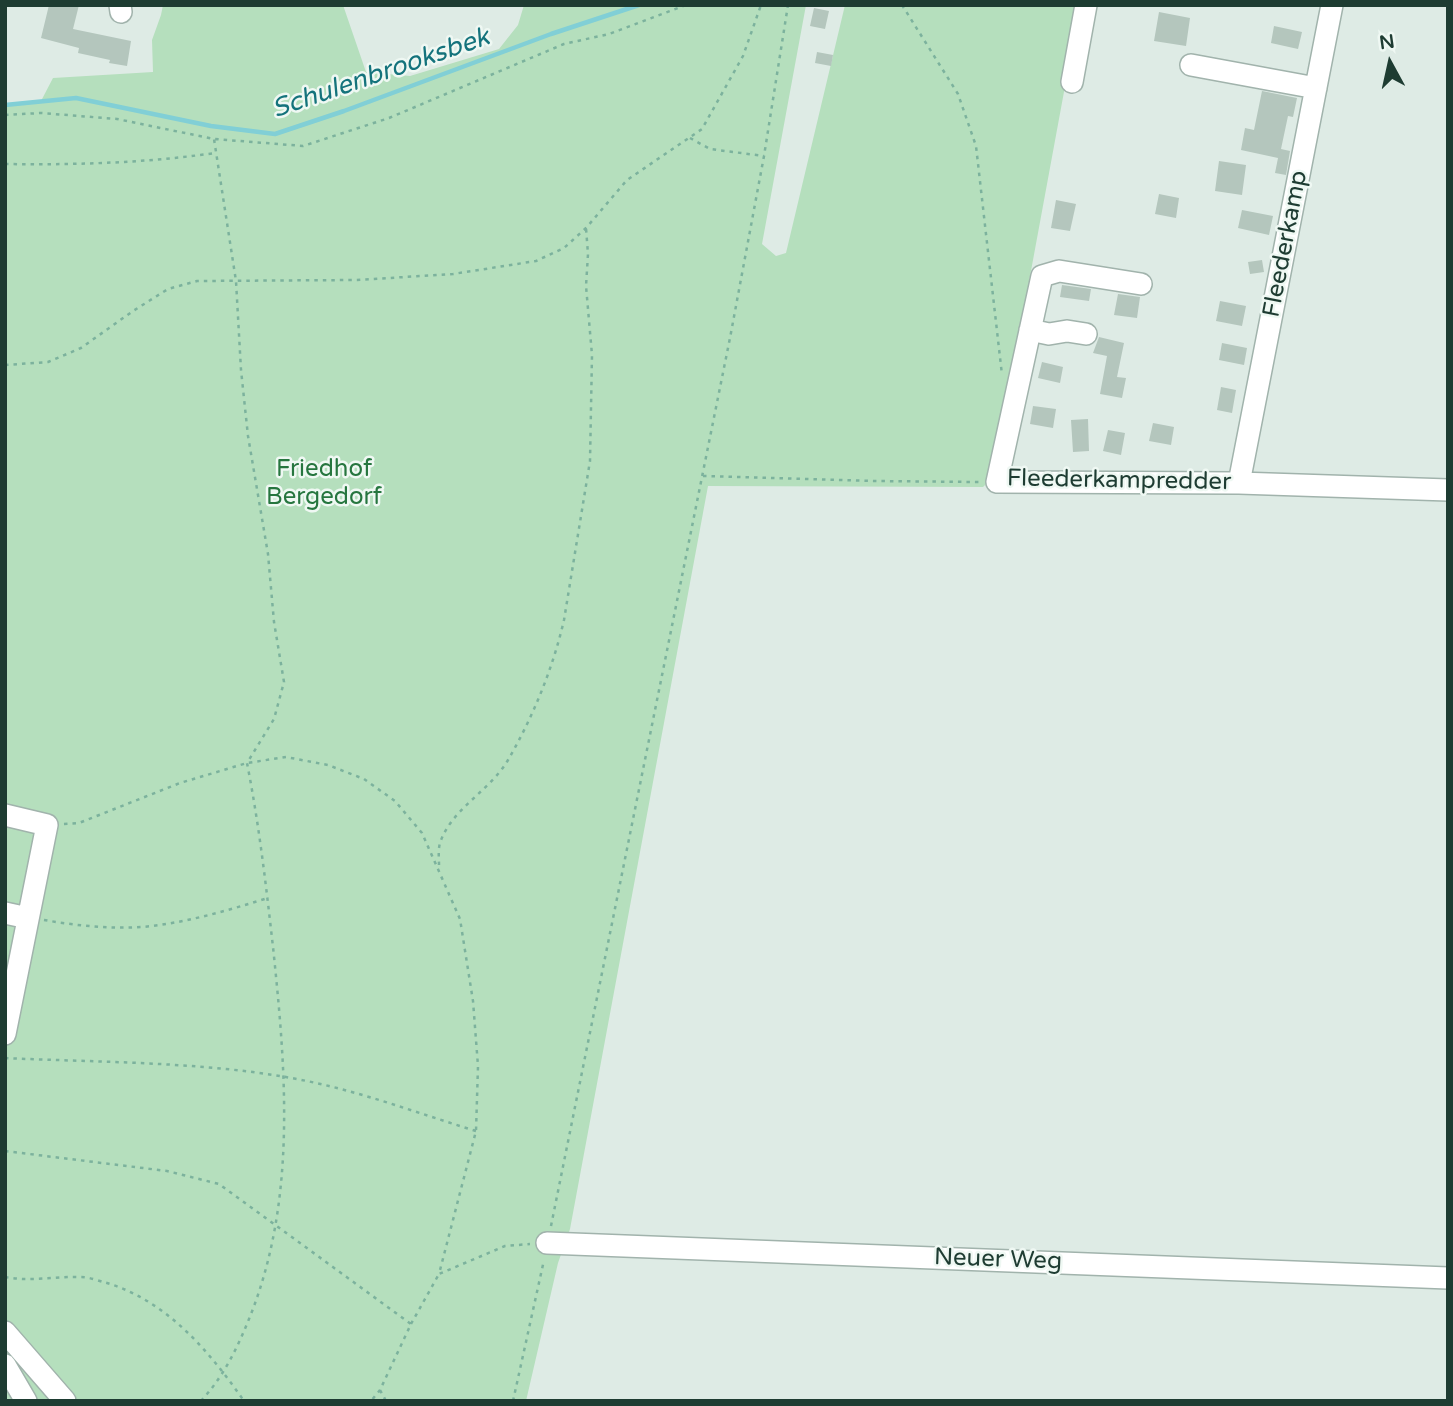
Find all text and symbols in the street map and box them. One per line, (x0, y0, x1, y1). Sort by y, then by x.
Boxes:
water label: Schulenbrooksbek (268, 22, 494, 126)
north arrow (1355, 28, 1425, 98)
text: N (1378, 30, 1396, 54)
street label: Fleederkamp (1258, 168, 1314, 320)
park label: Friedhof Bergedorf (266, 456, 382, 512)
street label: Fleederkampredder (1007, 465, 1231, 497)
street label: Neuer Weg (934, 1243, 1062, 1277)

